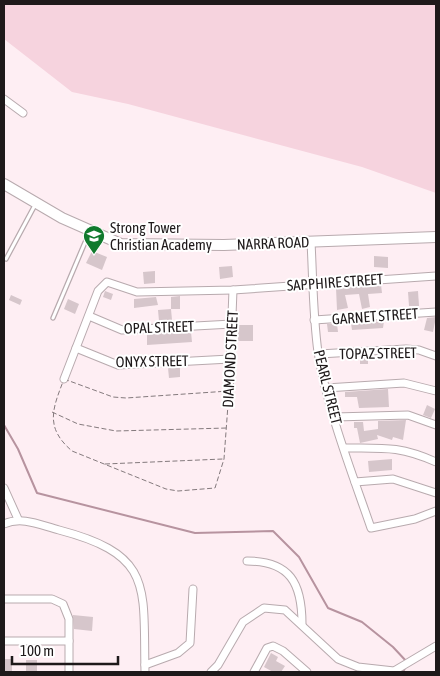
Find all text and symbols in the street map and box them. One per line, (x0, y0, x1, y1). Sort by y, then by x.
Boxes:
place label: Strong Tower Christian Academy (110, 219, 212, 253)
school or university icon: Strong Tower Christian Academy (82, 224, 106, 255)
street label: NARRA ROAD (236, 233, 310, 253)
street label: SAPPHIRE STREET (286, 270, 384, 294)
street label: GARNET STREET (331, 304, 419, 327)
street label: DIAMOND STREET (219, 309, 241, 408)
street label: OPAL STREET (123, 317, 195, 337)
street label: TOPAZ STREET (339, 344, 417, 362)
street label: PEARL STREET (311, 348, 346, 426)
street label: ONYX STREET (115, 352, 189, 370)
scale bar (12, 634, 119, 666)
text: 100 m (20, 642, 54, 659)

